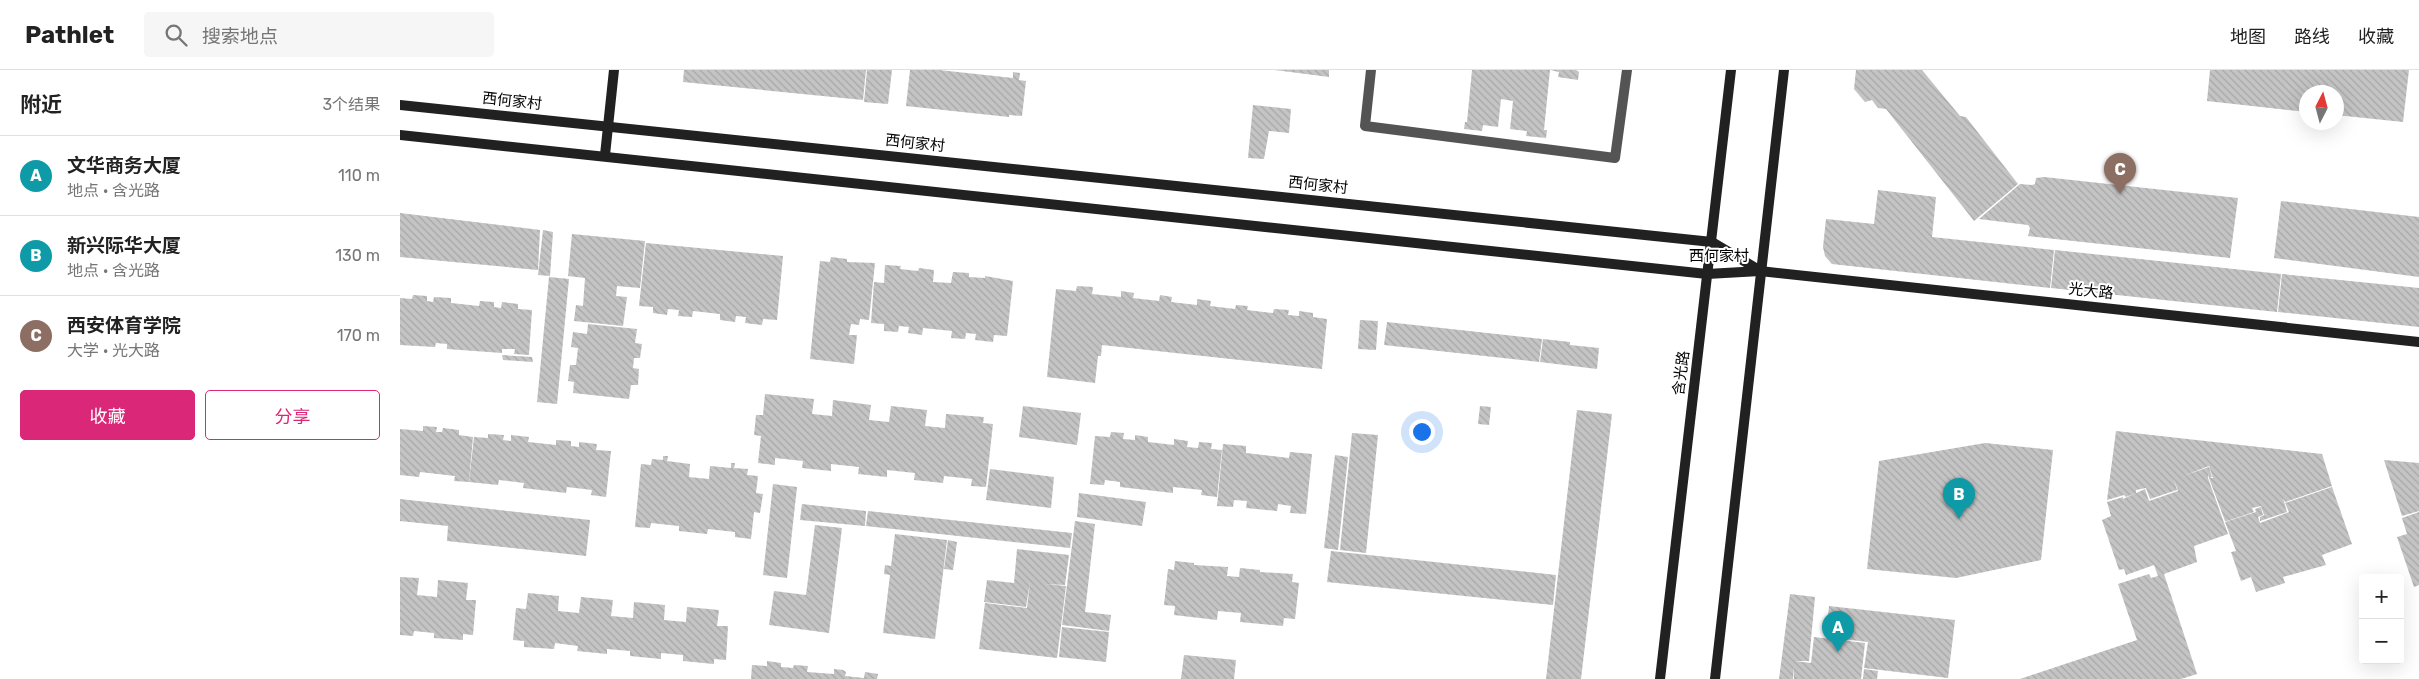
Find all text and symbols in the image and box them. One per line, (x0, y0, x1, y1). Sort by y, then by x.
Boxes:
search box (144, 12, 494, 57)
text: Pathlet (25, 21, 114, 49)
icon: search (162, 21, 190, 49)
text: 搜索地点 (202, 25, 278, 48)
text: 地图 (2230, 26, 2266, 48)
text: 路线 (2294, 26, 2330, 48)
text: 收藏 (2358, 26, 2394, 48)
north arrow (2299, 85, 2344, 130)
street label: 西何家村 (481, 89, 543, 113)
text: 附近 (20, 92, 62, 117)
text: 3个结果 (322, 95, 380, 114)
street label: 西何家村 (884, 131, 946, 155)
pin: C (2104, 153, 2136, 194)
text: 文华商务大厦 (67, 154, 181, 177)
text: A (30, 166, 42, 185)
text: 110 m (338, 166, 380, 185)
street label: 西何家村 (1287, 173, 1349, 197)
text: 地点 · 含光路 (67, 181, 160, 200)
text: 新兴际华大厦 (67, 234, 181, 257)
text: B (30, 246, 42, 265)
text: 130 m (335, 246, 380, 265)
street label: 西何家村 (1689, 247, 1749, 265)
text: 地点 · 含光路 (67, 261, 160, 280)
street label: 光大路 (2068, 280, 2114, 302)
text: 西安体育学院 (67, 314, 181, 337)
text: C (30, 326, 42, 345)
text: 170 m (337, 326, 380, 345)
text: 大学 · 光大路 (67, 341, 160, 360)
street label: 含光路 (1669, 350, 1693, 396)
button: 收藏 (20, 390, 195, 440)
button: 分享 (205, 390, 380, 440)
your location (1409, 419, 1435, 445)
pin: B (1943, 478, 1975, 519)
map controls (2359, 574, 2404, 664)
button: + (2359, 574, 2404, 619)
pin: A (1822, 611, 1854, 652)
button: − (2359, 619, 2404, 664)

